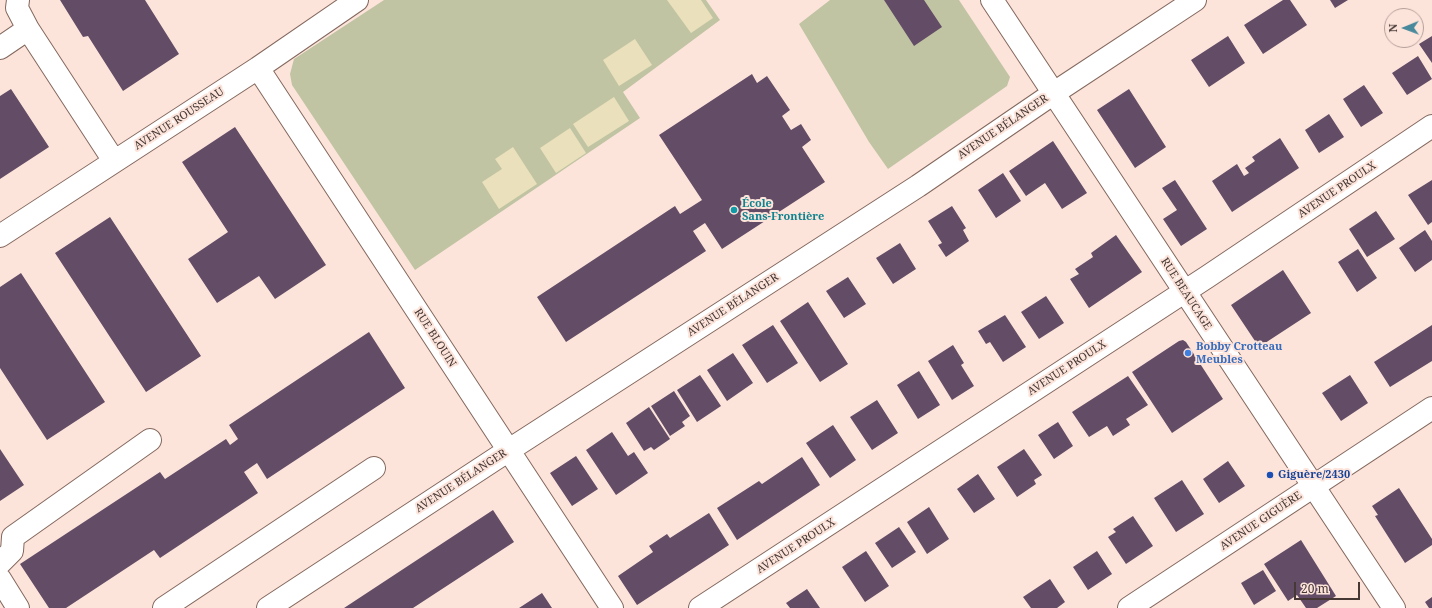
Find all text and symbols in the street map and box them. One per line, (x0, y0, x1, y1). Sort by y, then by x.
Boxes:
north arrow (1384, 8, 1424, 48)
text: N (1385, 24, 1400, 33)
street label: AVENUE ROUSSEAU (132, 85, 226, 153)
street label: AVENUE BÉLANGER (955, 92, 1051, 162)
street label: AVENUE PROULX (1296, 159, 1378, 221)
place label: École Sans-Frontière (742, 197, 824, 223)
marker: École Sans-Frontière (729, 205, 739, 215)
street label: RUE BEAUCAGE (1158, 256, 1214, 332)
street label: AVENUE BÉLANGER (685, 271, 781, 339)
street label: RUE BLOUIN (411, 306, 459, 370)
street label: AVENUE PROULX (1025, 338, 1109, 398)
place label: Bobby Crotteau Meubles (1196, 340, 1282, 366)
marker: Bobby Crotteau Meubles (1183, 348, 1193, 358)
street label: AVENUE BÉLANGER (413, 447, 509, 515)
place label: Giguère/2430 (1278, 468, 1350, 482)
marker: Giguère/2430 (1265, 470, 1275, 480)
street label: AVENUE GIGUÈRE (1218, 489, 1304, 553)
street label: AVENUE PROULX (754, 516, 838, 576)
scale bar (1296, 574, 1362, 600)
text: 20 m (1301, 580, 1329, 597)

